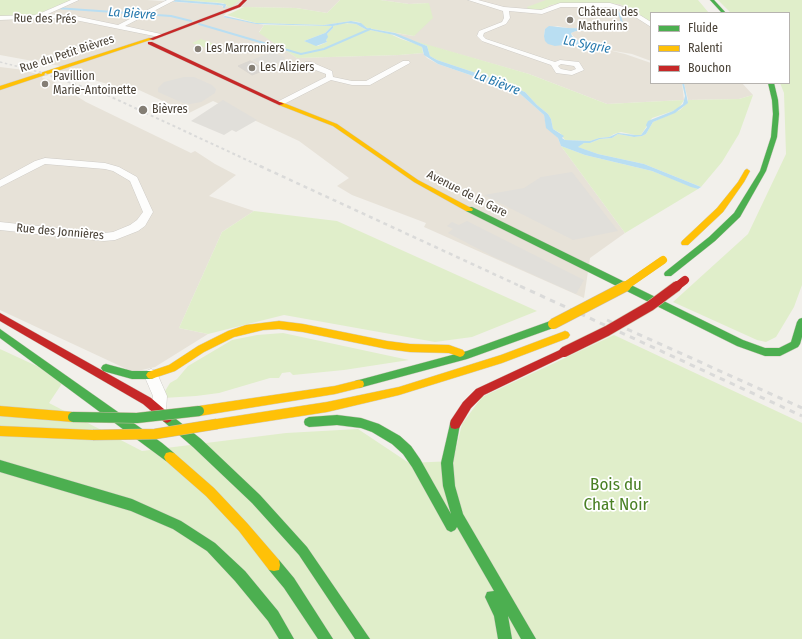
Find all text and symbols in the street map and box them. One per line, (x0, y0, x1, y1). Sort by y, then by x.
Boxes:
water label: La Bièvre (108, 5, 156, 23)
place label: Château des Mathurins (578, 6, 638, 34)
street label: Rue des Prés (13, 11, 77, 27)
legend (650, 12, 790, 84)
marker: Château des Mathurins (565, 15, 575, 25)
text: Fluide (688, 21, 718, 35)
street label: Rue du Petit Bièvres (18, 32, 116, 76)
water label: La Sygrie (562, 33, 612, 57)
text: Ralenti (688, 41, 723, 55)
place label: Les Marronniers (206, 42, 284, 56)
marker: Les Marronniers (193, 44, 203, 54)
place label: Les Aliziers (260, 61, 314, 75)
text: Bouchon (688, 61, 731, 75)
marker: Les Aliziers (247, 63, 257, 73)
water label: La Bièvre (472, 67, 522, 99)
place label: Pavillion Marie-Antoinette (53, 70, 136, 98)
marker: Pavillion Marie-Antoinette (40, 79, 50, 89)
place label: Bièvres (152, 103, 188, 117)
marker: Bièvres (137, 104, 149, 116)
street label: Avenue de la Gare (424, 168, 510, 220)
street label: Rue des Jonnières (16, 221, 104, 243)
park label: Bois du Chat Noir (584, 475, 648, 515)

